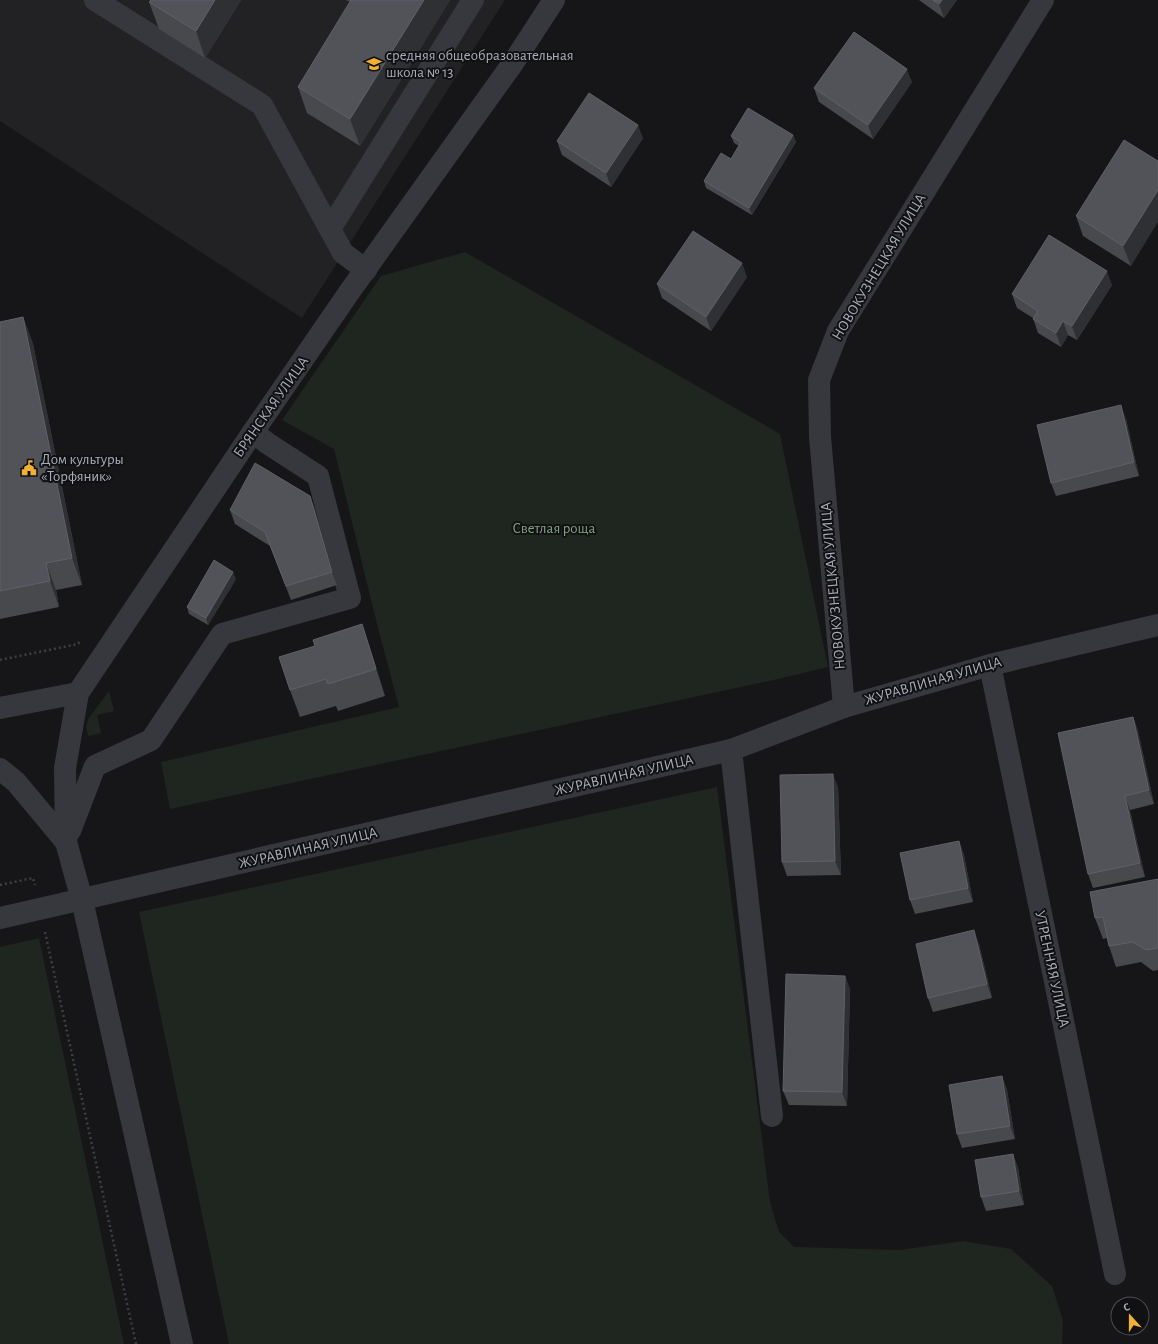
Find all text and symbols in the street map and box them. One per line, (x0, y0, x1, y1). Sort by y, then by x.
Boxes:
place label: средняя общеобразовательная школа № 13 (386, 48, 574, 80)
school or university icon: средняя общеобразовательная школа № 13 (365, 55, 383, 73)
street label: НОВОКУЗНЕЦКАЯ УЛИЦА (829, 191, 929, 343)
street label: БРЯНСКАЯ УЛИЦА (231, 354, 311, 460)
place label: Дом культуры «Торфяник» (41, 452, 124, 484)
public building icon: Дом культуры «Торфяник» (20, 459, 38, 477)
street label: НОВОКУЗНЕЦКАЯ УЛИЦА (818, 501, 848, 670)
park label: Светлая роща (513, 521, 596, 536)
street label: ЖУРАВЛИНАЯ УЛИЦА (863, 654, 1003, 708)
street label: ЖУРАВЛИНАЯ УЛИЦА (553, 752, 695, 798)
street label: ЖУРАВЛИНАЯ УЛИЦА (237, 825, 379, 871)
street label: УТРЕННЯЯ УЛИЦА (1032, 909, 1072, 1029)
north arrow (1110, 1296, 1150, 1336)
text: С (1122, 1301, 1131, 1313)

